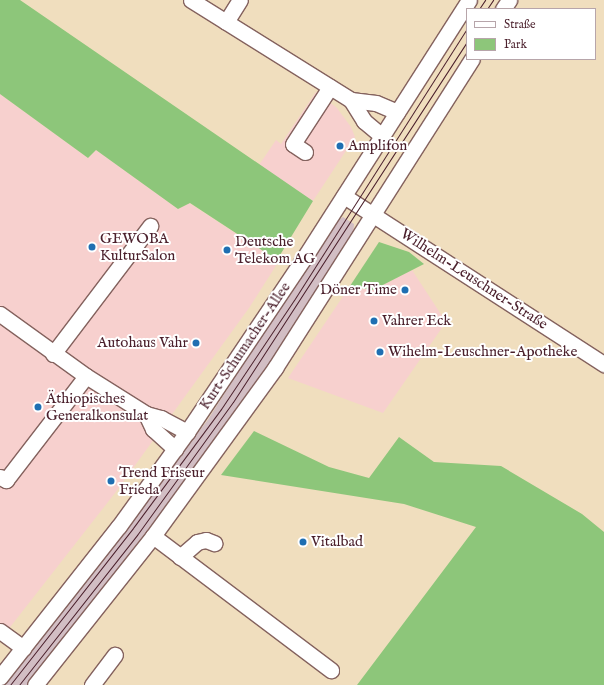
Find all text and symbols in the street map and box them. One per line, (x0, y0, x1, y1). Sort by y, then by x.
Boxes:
legend (466, 8, 596, 60)
text: Straße (504, 17, 536, 32)
text: Park (504, 37, 527, 52)
place label: Amplifon (348, 137, 407, 155)
marker: Amplifon (335, 141, 345, 151)
street label: Wilhelm-Leuschner-Straße (397, 225, 551, 333)
place label: GEWOBA KulturSalon (100, 229, 175, 264)
place label: Deutsche Telekom AG (235, 232, 315, 267)
marker: GEWOBA KulturSalon (87, 242, 97, 252)
marker: Deutsche Telekom AG (222, 245, 232, 255)
street label: Kurt-Schumacher-Allee (196, 279, 294, 413)
place label: Döner Time (320, 281, 397, 299)
marker: Döner Time (400, 285, 410, 295)
place label: Vahrer Eck (382, 312, 451, 330)
marker: Vahrer Eck (369, 316, 379, 326)
place label: Autohaus Vahr (97, 334, 188, 352)
marker: Autohaus Vahr (191, 338, 201, 348)
place label: Wihelm-Leuschner-Apotheke (388, 343, 577, 361)
marker: Wihelm-Leuschner-Apotheke (375, 347, 385, 357)
place label: Äthiopisches Generalkonsulat (46, 389, 148, 424)
marker: Äthiopisches Generalkonsulat (33, 402, 43, 412)
place label: Trend Friseur Frieda (119, 463, 205, 498)
marker: Trend Friseur Frieda (106, 476, 116, 486)
place label: Vitalbad (311, 533, 363, 551)
marker: Vitalbad (298, 537, 308, 547)

